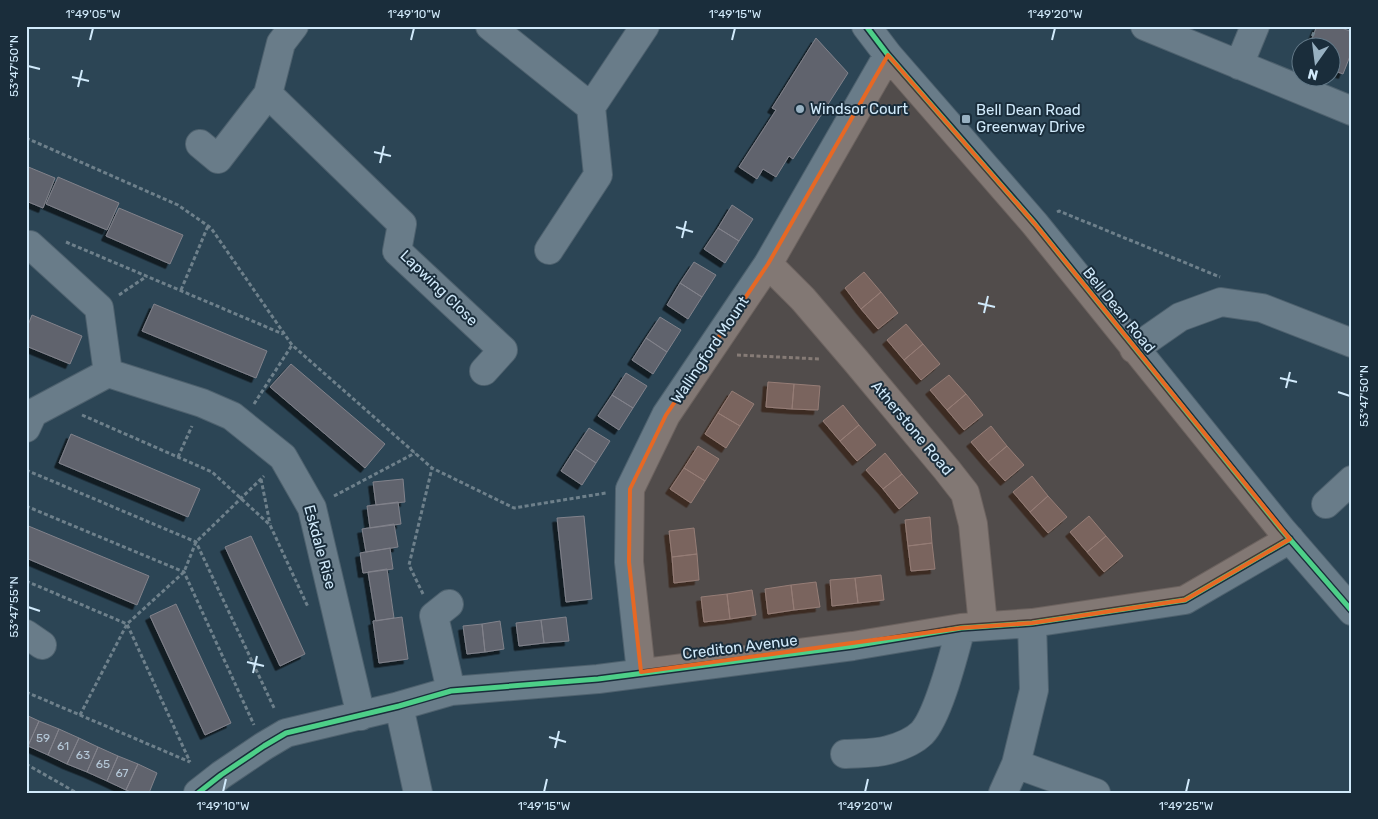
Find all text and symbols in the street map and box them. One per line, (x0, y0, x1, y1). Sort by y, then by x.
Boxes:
text: 1°49'05"W (65, 7, 121, 21)
text: 1°49'10"W (387, 7, 441, 21)
text: 1°49'15"W (709, 7, 762, 21)
text: 1°49'20"W (1027, 7, 1083, 21)
text: 53°47'50"N (7, 35, 21, 97)
north arrow (1290, 38, 1340, 88)
text: N (1306, 65, 1320, 84)
place label: Windsor Court (810, 100, 908, 118)
place label: Bell Dean Road Greenway Drive (976, 101, 1085, 136)
marker: Windsor Court (794, 103, 806, 115)
marker: Bell Dean Road Greenway Drive (960, 113, 972, 125)
street label: Lapwing Close (396, 246, 482, 330)
street label: Bell Dean Road (1079, 264, 1159, 356)
street label: Wallingford Mount (667, 293, 753, 407)
text: 53°47'50"N (1357, 365, 1371, 427)
street label: Atherstone Road (867, 377, 957, 479)
street label: Eskdale Rise (300, 503, 340, 591)
text: 53°47'55"N (7, 576, 21, 638)
street label: Crediton Avenue (681, 631, 799, 663)
house number: 59 (36, 731, 50, 745)
house number: 61 (57, 739, 69, 753)
house number: 63 (76, 748, 90, 762)
house number: 65 (96, 757, 110, 771)
house number: 67 (115, 766, 129, 780)
text: 1°49'10"W (196, 799, 250, 813)
text: 1°49'15"W (518, 799, 571, 813)
text: 1°49'20"W (837, 799, 893, 813)
text: 1°49'25"W (1159, 799, 1214, 813)

